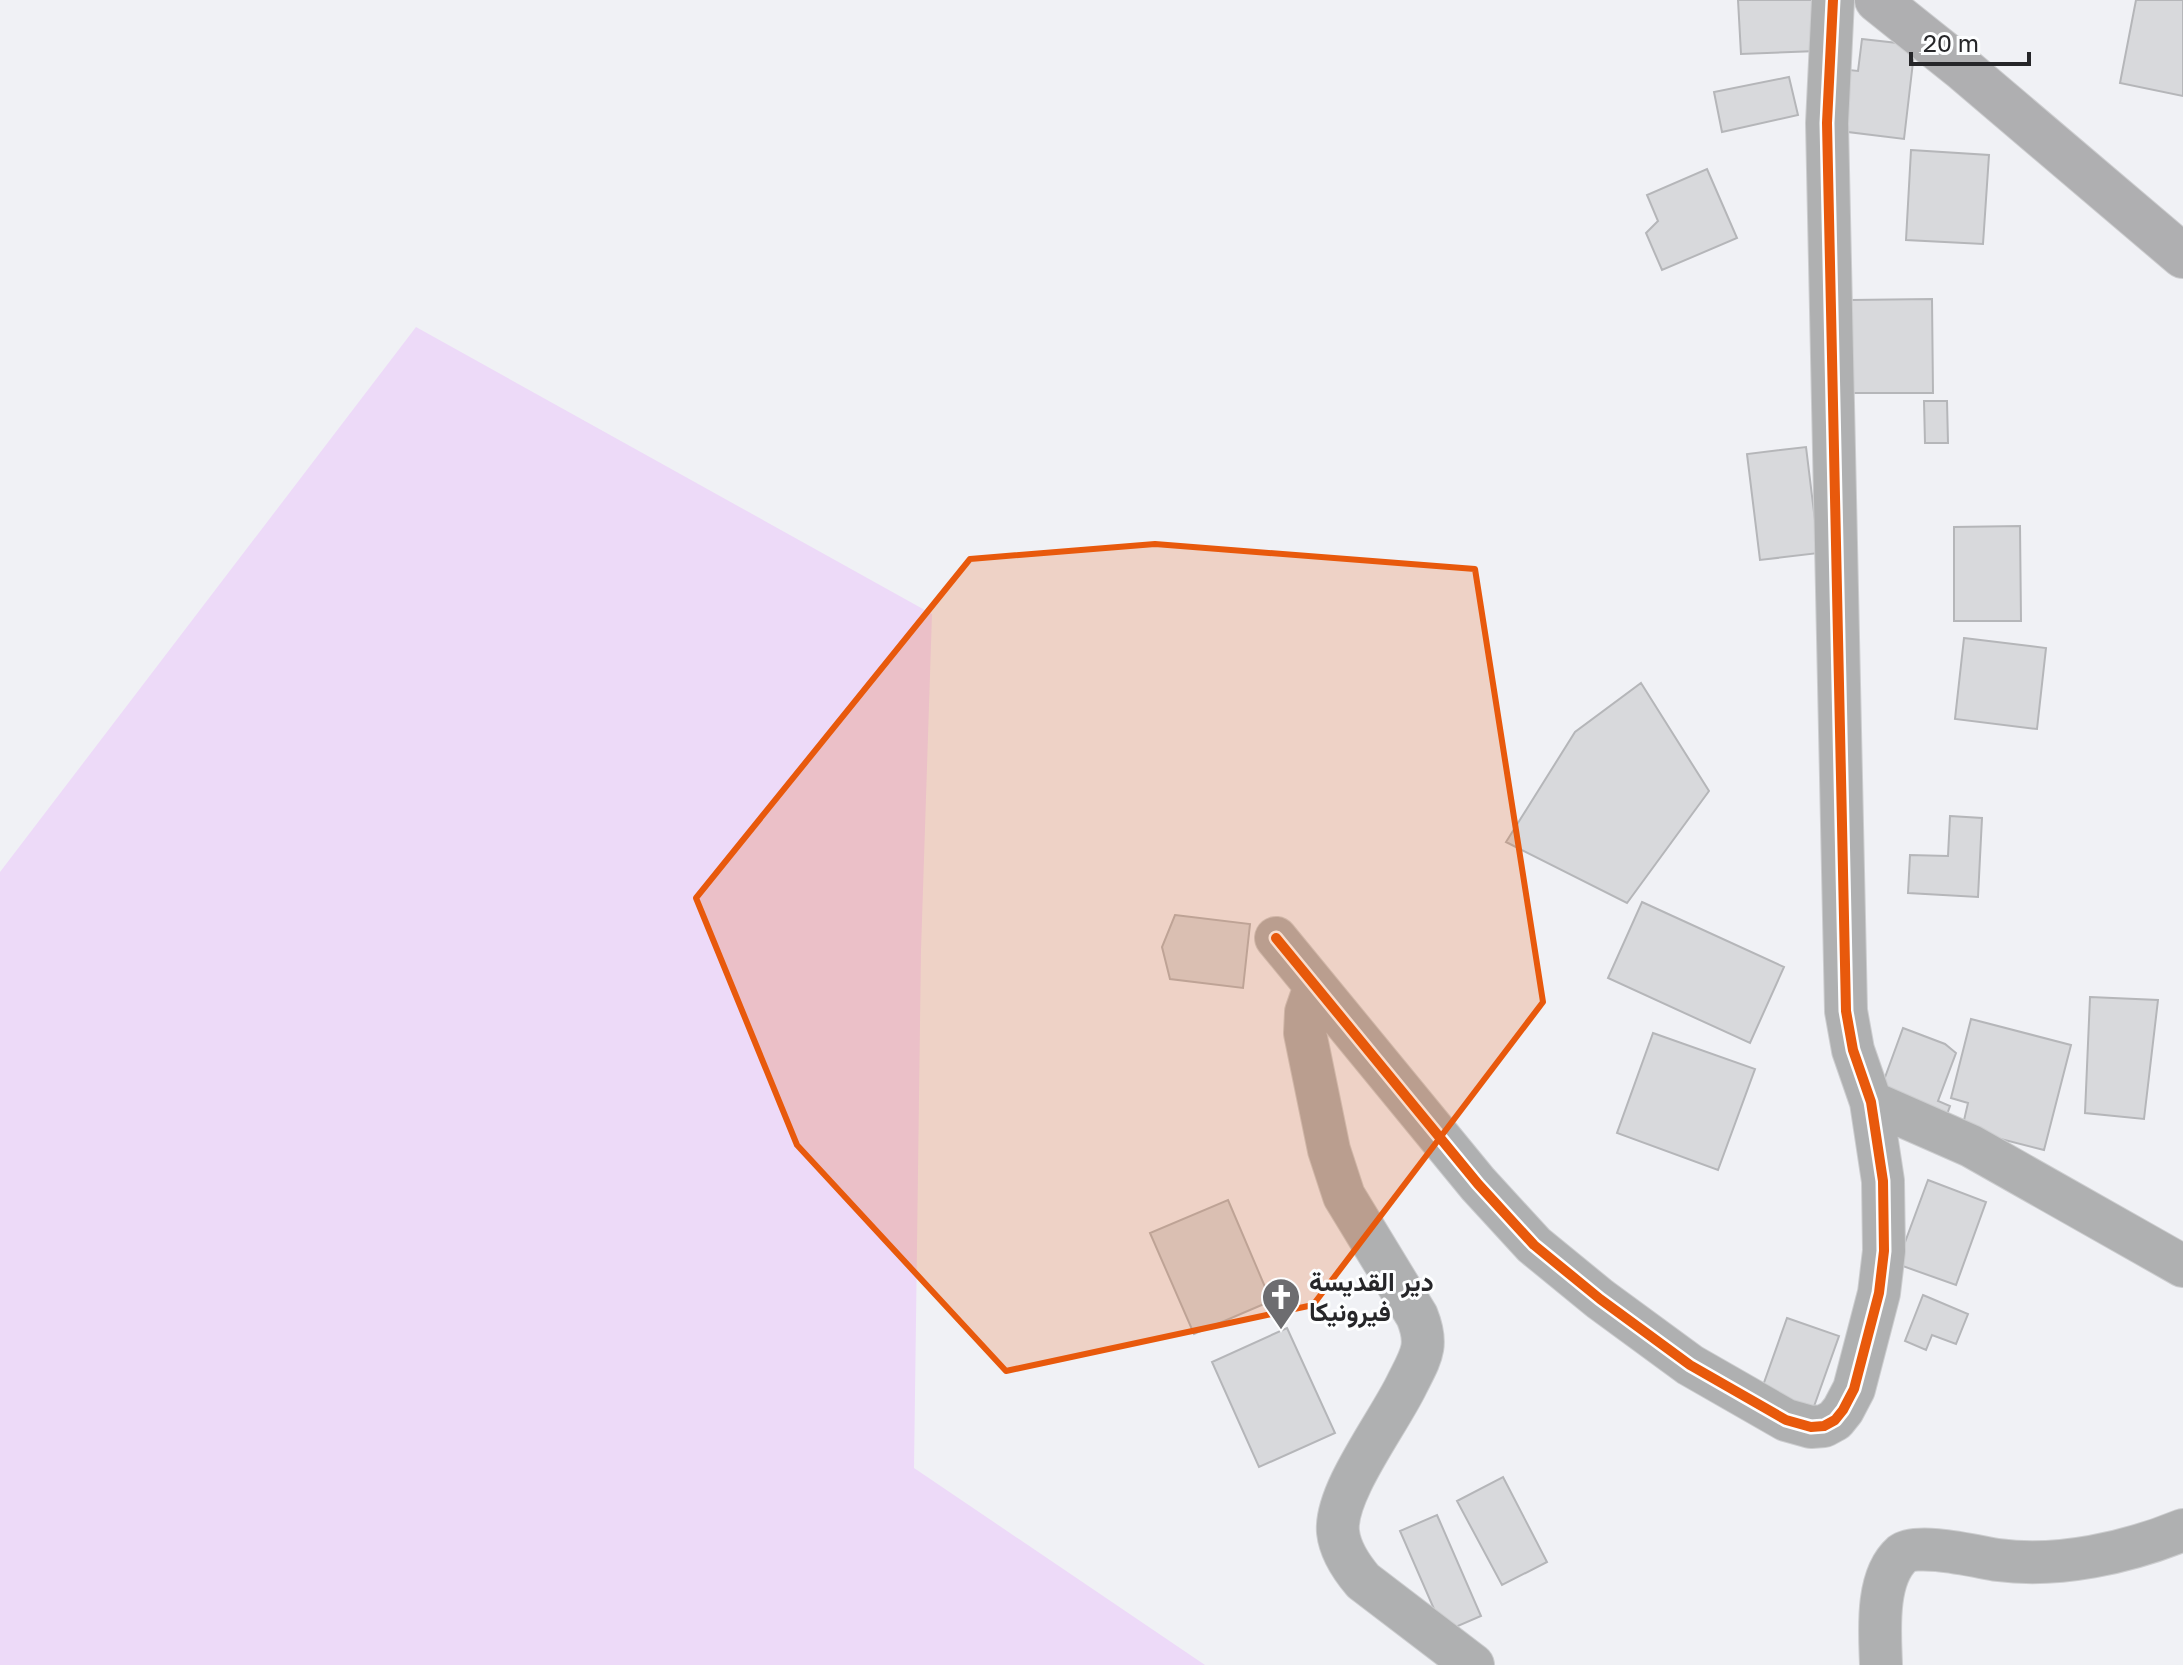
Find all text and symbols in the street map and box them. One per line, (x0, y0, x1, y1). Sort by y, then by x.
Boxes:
scale bar (1911, 16, 2029, 66)
text: 20 m (1923, 28, 1979, 57)
place label: دير القديسة فيرونيكا (1309, 1266, 1434, 1328)
church icon: دير القديسة فيرونيكا (1260, 1276, 1302, 1331)

